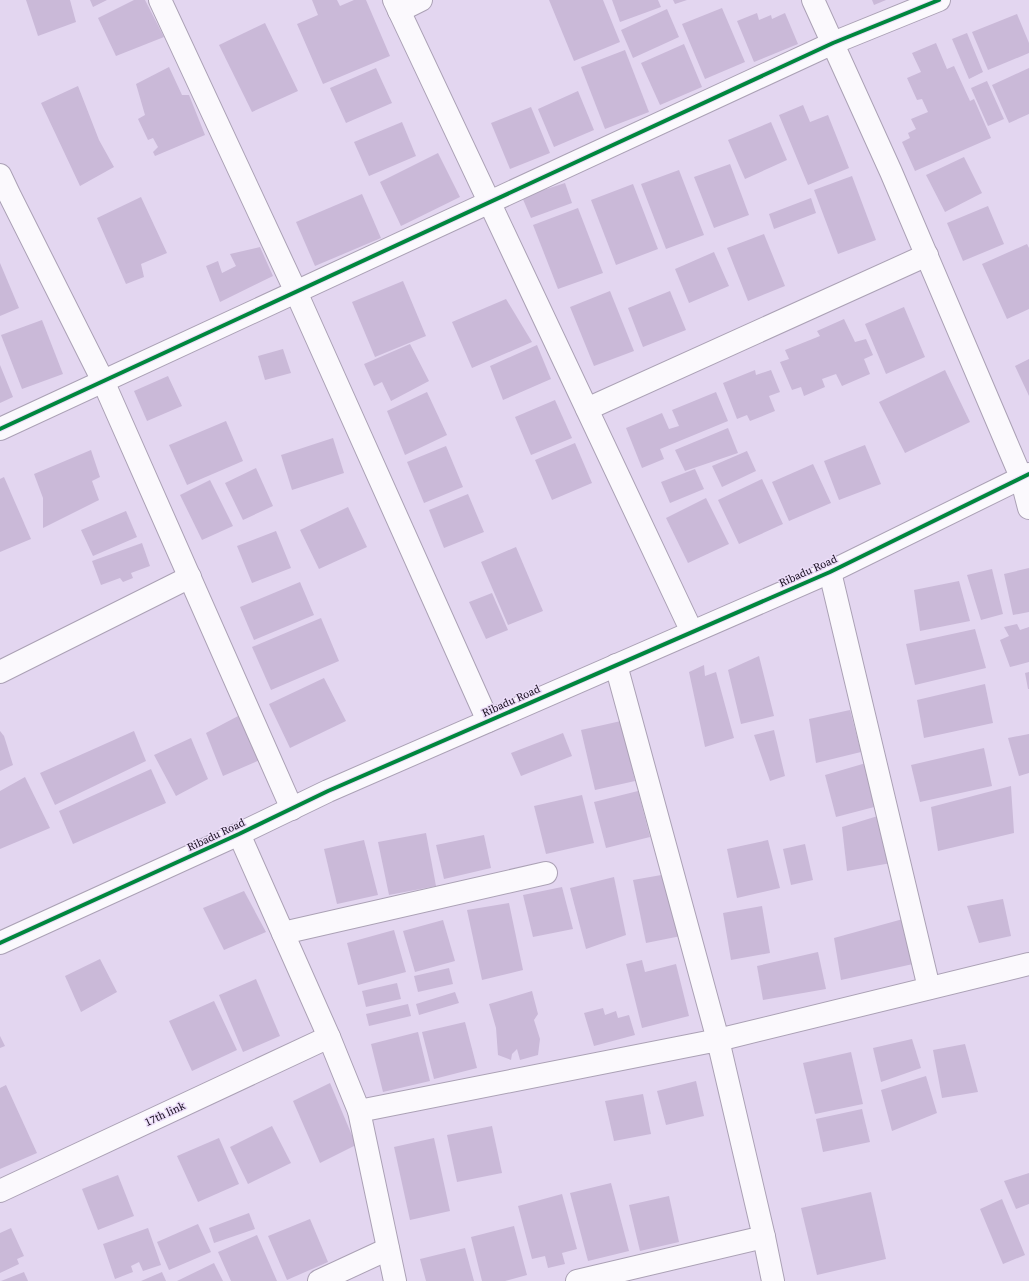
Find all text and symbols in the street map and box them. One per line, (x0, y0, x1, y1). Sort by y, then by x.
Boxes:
street label: Ribadu Road (776, 551, 840, 591)
street label: Ribadu Road (479, 681, 543, 721)
street label: Ribadu Road (185, 815, 248, 855)
street label: 17th link (142, 1098, 189, 1130)

